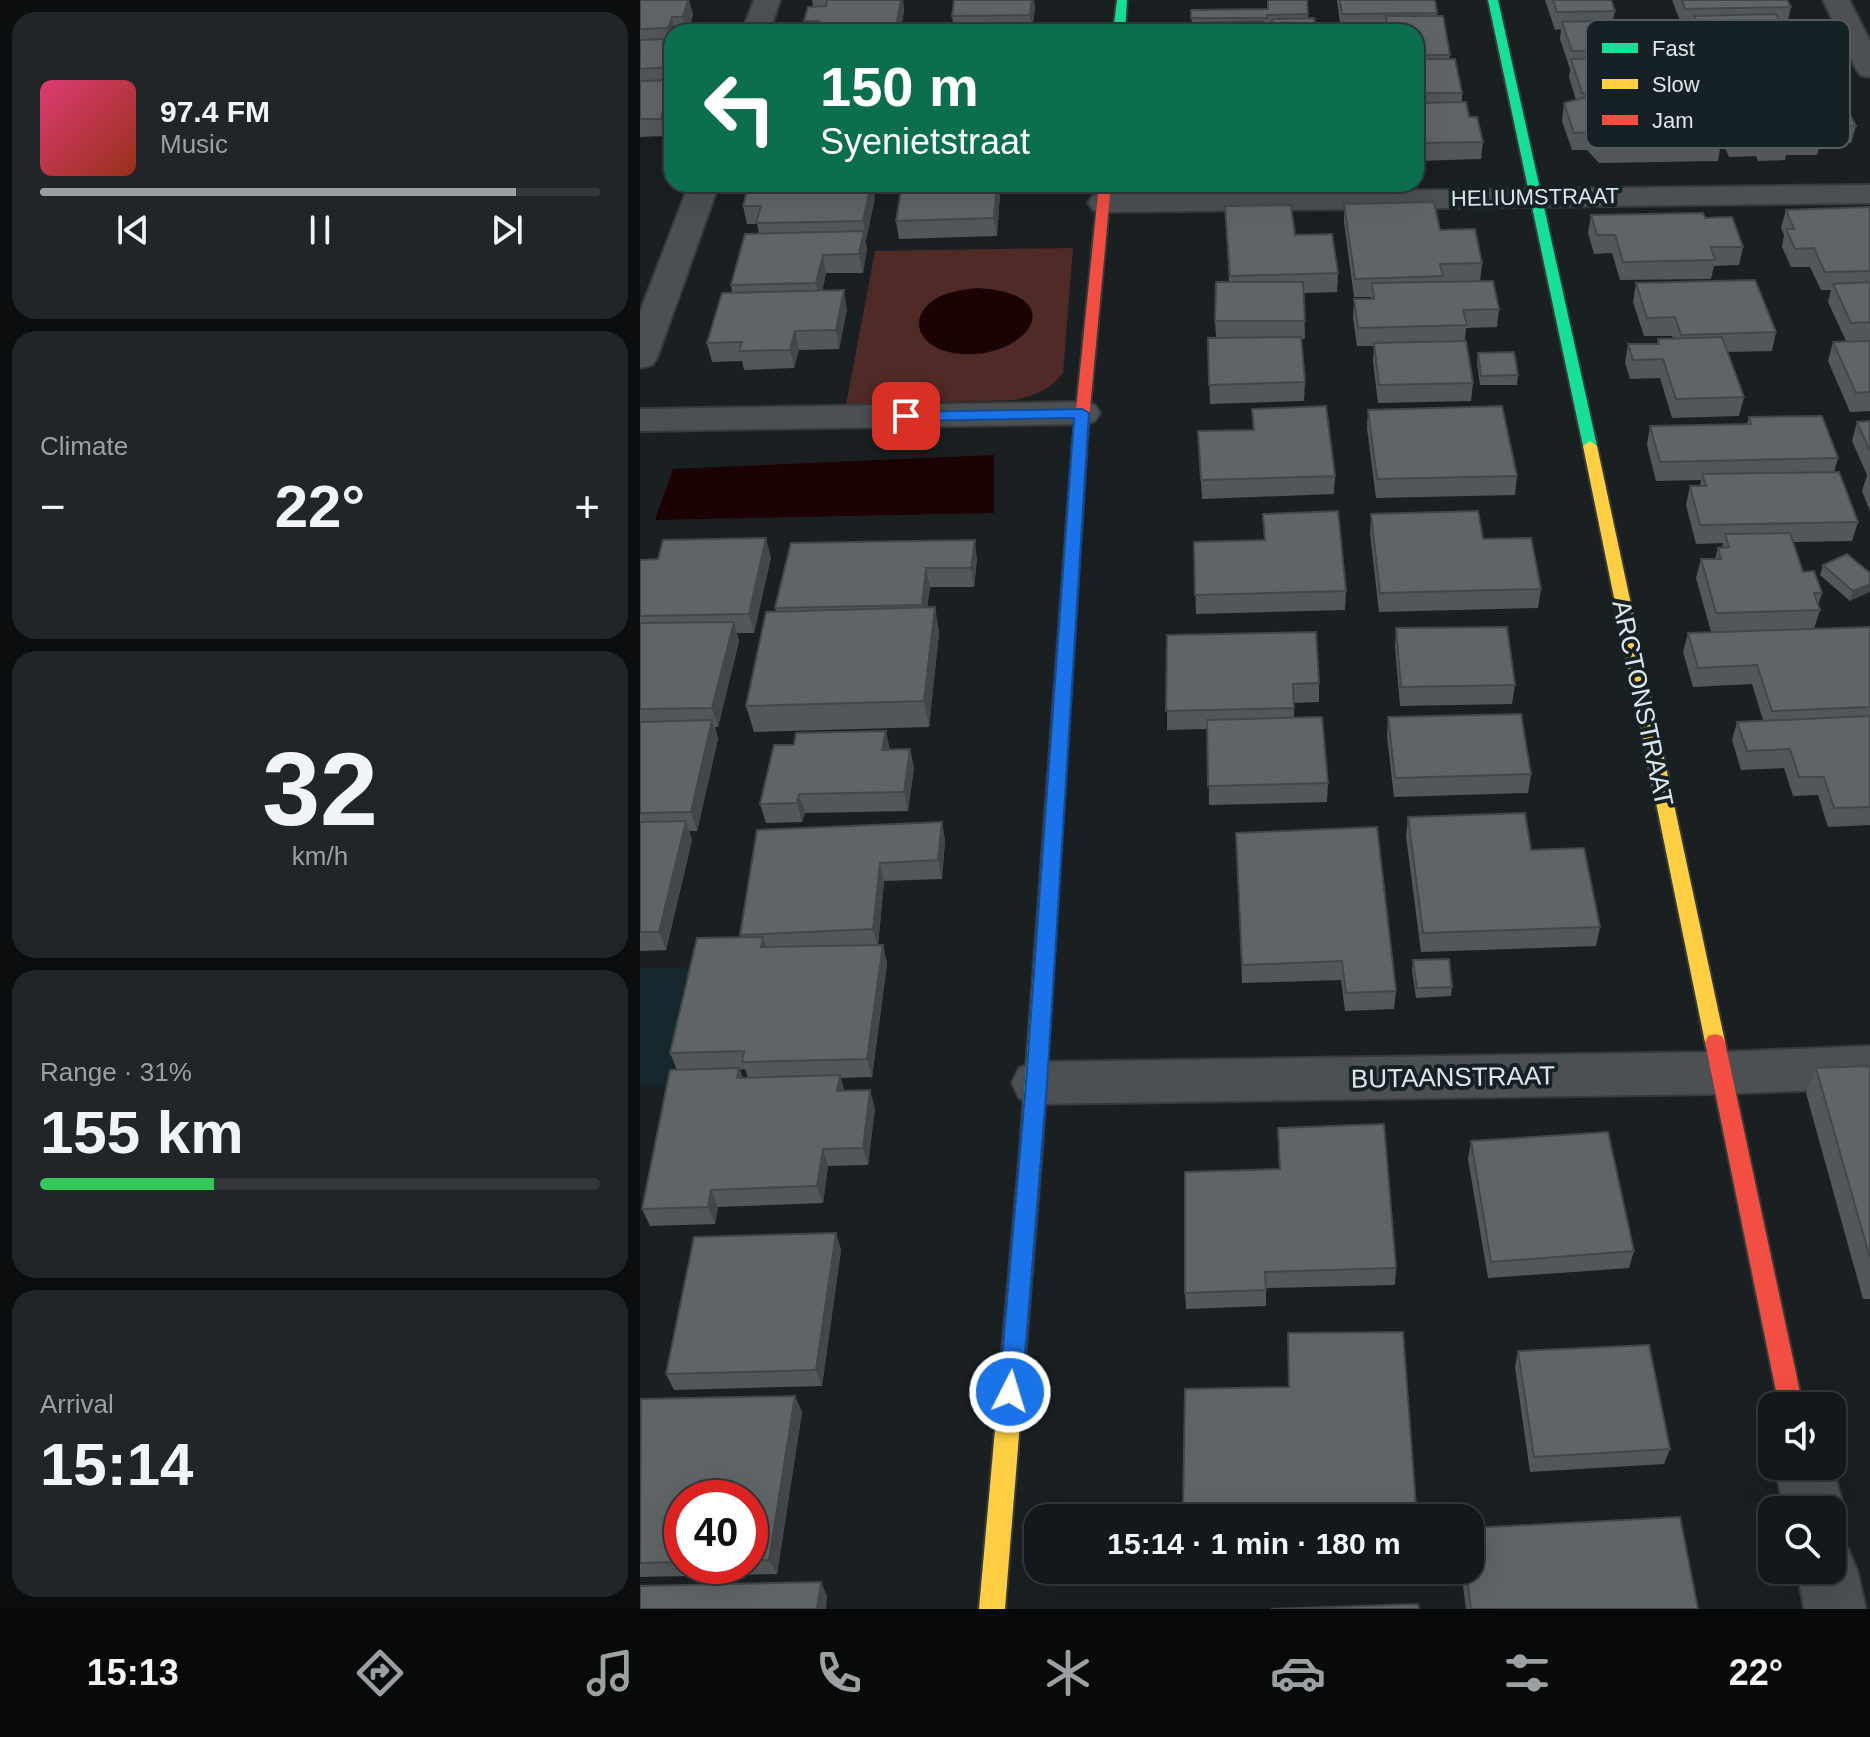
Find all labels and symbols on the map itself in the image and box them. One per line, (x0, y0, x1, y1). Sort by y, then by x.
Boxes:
legend (1586, 20, 1850, 148)
text: Fast (1652, 36, 1695, 61)
text: Slow (1652, 72, 1700, 97)
text: Jam (1652, 108, 1694, 133)
street label: HELIUMSTRAAT (1451, 183, 1619, 211)
pin (872, 382, 940, 450)
street label: ARCTONSTRAAT (1607, 597, 1680, 809)
street label: BUTAANSTRAAT (1351, 1060, 1555, 1094)
position arrow (968, 1350, 1052, 1434)
speed limit sign: 40 (664, 1480, 768, 1584)

